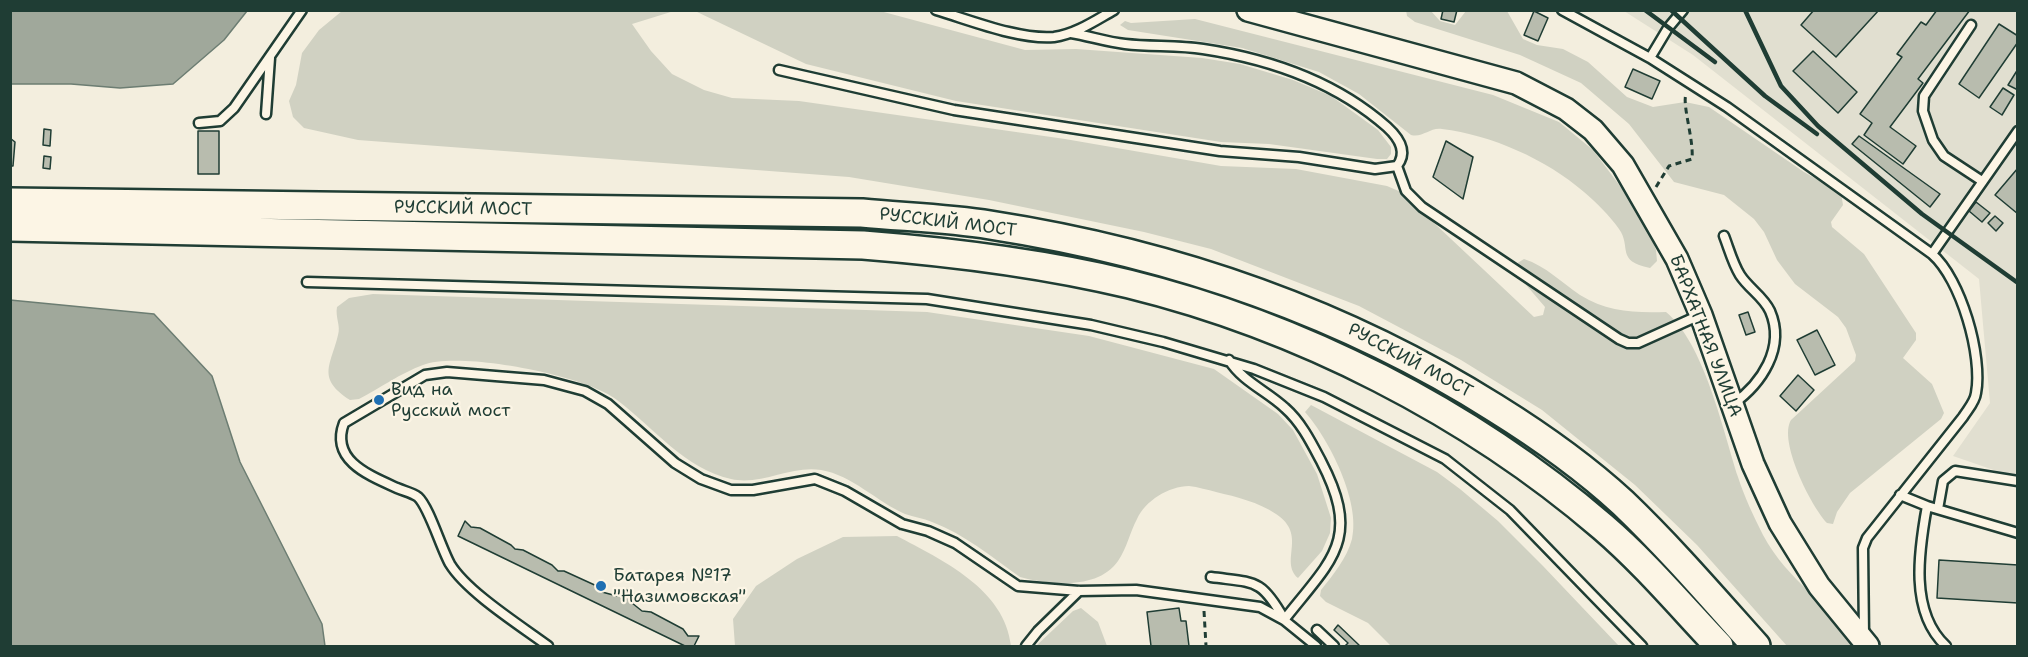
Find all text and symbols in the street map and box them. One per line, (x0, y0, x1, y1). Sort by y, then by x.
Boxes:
street label: РУССКИЙ МОСТ (394, 197, 532, 221)
street label: РУССКИЙ МОСТ (878, 204, 1018, 242)
street label: БАРХАТНАЯ УЛИЦА (1664, 252, 1746, 420)
street label: РУССКИЙ МОСТ (1344, 319, 1476, 403)
place label: Вид на Русский мост (391, 379, 510, 422)
marker: Вид на Русский мост (372, 393, 386, 407)
place label: Батарея №17 "Назимовская" (613, 565, 746, 608)
marker: Батарея №17 "Назимовская" (594, 579, 608, 593)

